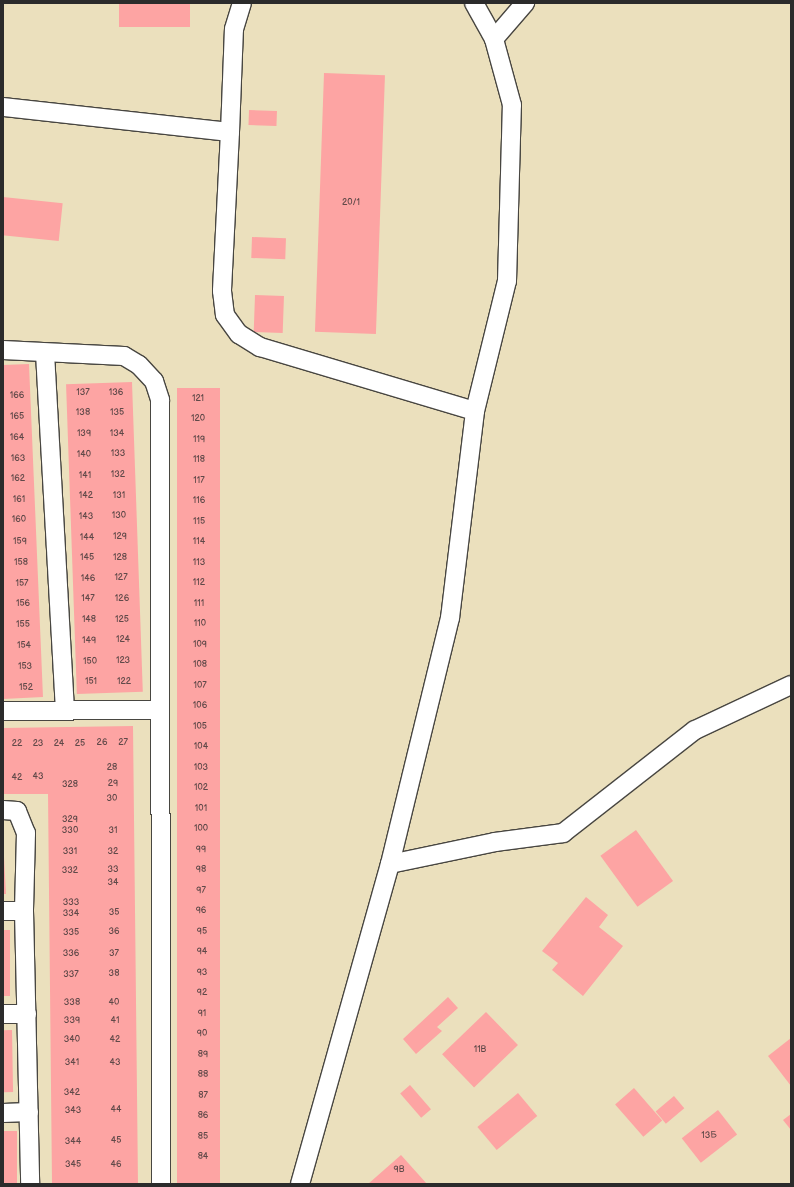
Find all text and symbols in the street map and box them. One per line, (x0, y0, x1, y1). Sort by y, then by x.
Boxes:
house number: 20/1 (342, 198, 360, 208)
house number: 137 (76, 388, 90, 398)
house number: 136 (109, 388, 123, 398)
house number: 166 (10, 391, 24, 401)
house number: 121 (192, 394, 204, 404)
house number: 138 (76, 408, 90, 418)
house number: 135 (110, 408, 124, 418)
house number: 165 (10, 412, 24, 422)
house number: 120 (191, 414, 205, 424)
house number: 139 (77, 429, 91, 439)
house number: 134 (110, 429, 124, 439)
house number: 164 (10, 433, 24, 443)
house number: 119 (193, 435, 205, 445)
house number: 133 (111, 449, 125, 459)
house number: 140 (77, 450, 91, 460)
house number: 163 (11, 454, 25, 464)
house number: 118 (193, 455, 205, 465)
house number: 132 (111, 470, 125, 480)
house number: 141 (79, 471, 91, 481)
house number: 162 (11, 474, 25, 484)
house number: 117 (193, 476, 205, 486)
house number: 142 (79, 491, 93, 501)
house number: 131 (113, 491, 125, 501)
house number: 161 (13, 495, 25, 505)
house number: 116 (193, 496, 205, 506)
house number: 130 (112, 511, 126, 521)
house number: 143 (79, 512, 93, 522)
house number: 160 (12, 515, 26, 525)
house number: 115 (193, 517, 205, 527)
house number: 129 (113, 532, 127, 542)
house number: 144 (80, 533, 94, 543)
house number: 159 (13, 537, 27, 547)
house number: 114 (193, 537, 205, 547)
house number: 145 (80, 553, 94, 563)
house number: 128 (113, 553, 127, 563)
house number: 158 (14, 558, 28, 568)
house number: 113 (193, 558, 205, 568)
house number: 127 (114, 573, 128, 583)
house number: 146 (81, 574, 95, 584)
house number: 112 (193, 578, 205, 588)
house number: 157 (15, 579, 29, 589)
house number: 147 (81, 594, 95, 604)
house number: 126 (115, 594, 129, 604)
house number: 156 (16, 599, 30, 609)
house number: 111 (194, 599, 204, 609)
house number: 148 (82, 615, 96, 625)
house number: 125 (115, 615, 129, 625)
house number: 110 (194, 619, 206, 629)
house number: 155 (16, 620, 30, 630)
house number: 124 (116, 635, 130, 645)
house number: 149 (82, 636, 96, 646)
house number: 109 (193, 640, 207, 650)
house number: 154 (17, 641, 31, 651)
house number: 123 (116, 656, 130, 666)
house number: 150 (83, 657, 97, 667)
house number: 108 (193, 660, 207, 670)
house number: 153 (18, 662, 32, 672)
house number: 151 (85, 677, 97, 687)
house number: 122 (117, 677, 131, 687)
house number: 107 (193, 681, 207, 691)
house number: 152 (19, 683, 33, 693)
house number: 106 (193, 701, 207, 711)
house number: 105 (193, 722, 207, 732)
house number: 26 (97, 738, 107, 748)
house number: 27 (118, 738, 128, 748)
house number: 22 (12, 739, 22, 749)
house number: 23 (33, 739, 43, 749)
house number: 24 (54, 739, 64, 749)
house number: 25 (75, 739, 85, 749)
house number: 104 (194, 742, 208, 752)
house number: 28 (107, 763, 117, 773)
house number: 103 (194, 763, 208, 773)
house number: 43 (32, 772, 44, 782)
house number: 42 (12, 773, 22, 783)
house number: 29 (108, 779, 118, 789)
house number: 328 (62, 780, 78, 790)
house number: 102 (194, 783, 208, 793)
house number: 30 (107, 794, 117, 804)
house number: 101 (195, 804, 207, 814)
house number: 329 (62, 815, 78, 825)
house number: 100 (194, 824, 208, 834)
house number: 330 (62, 826, 78, 836)
house number: 31 (108, 826, 118, 836)
house number: 99 (196, 845, 206, 855)
house number: 331 (63, 847, 77, 857)
house number: 32 (108, 847, 118, 857)
house number: 33 (107, 865, 119, 875)
house number: 98 (196, 865, 206, 875)
house number: 332 (62, 866, 78, 876)
house number: 34 (107, 878, 119, 888)
house number: 97 (196, 886, 206, 896)
house number: 333 (63, 898, 79, 908)
house number: 96 (196, 906, 206, 916)
house number: 35 (109, 908, 119, 918)
house number: 334 (63, 909, 79, 919)
house number: 36 (108, 927, 120, 937)
house number: 95 (197, 927, 207, 937)
house number: 335 (63, 928, 79, 938)
house number: 94 (197, 947, 207, 957)
house number: 336 (63, 949, 79, 959)
house number: 37 (109, 949, 119, 959)
house number: 93 (197, 968, 207, 978)
house number: 38 (109, 969, 119, 979)
house number: 337 (63, 970, 79, 980)
house number: 92 (197, 988, 207, 998)
house number: 338 (64, 998, 80, 1008)
house number: 40 (109, 998, 119, 1008)
house number: 91 (198, 1009, 206, 1019)
house number: 339 (64, 1016, 80, 1026)
house number: 41 (111, 1016, 119, 1026)
house number: 90 (197, 1029, 207, 1039)
house number: 340 (64, 1035, 80, 1045)
house number: 42 (110, 1035, 120, 1045)
house number: 11В (474, 1045, 486, 1055)
house number: 89 (198, 1050, 208, 1060)
house number: 341 (65, 1058, 79, 1068)
house number: 43 (109, 1058, 121, 1068)
house number: 88 (198, 1070, 208, 1080)
house number: 342 (64, 1088, 80, 1098)
house number: 87 (198, 1091, 208, 1101)
house number: 44 (111, 1105, 121, 1115)
house number: 343 (65, 1106, 81, 1116)
house number: 86 (198, 1111, 208, 1121)
house number: 13Б (701, 1131, 717, 1141)
house number: 85 (198, 1132, 208, 1142)
house number: 45 (111, 1136, 121, 1146)
house number: 344 (65, 1137, 81, 1147)
house number: 84 (198, 1152, 208, 1162)
house number: 345 (65, 1160, 81, 1170)
house number: 46 (111, 1160, 121, 1170)
house number: 9В (394, 1165, 404, 1175)

